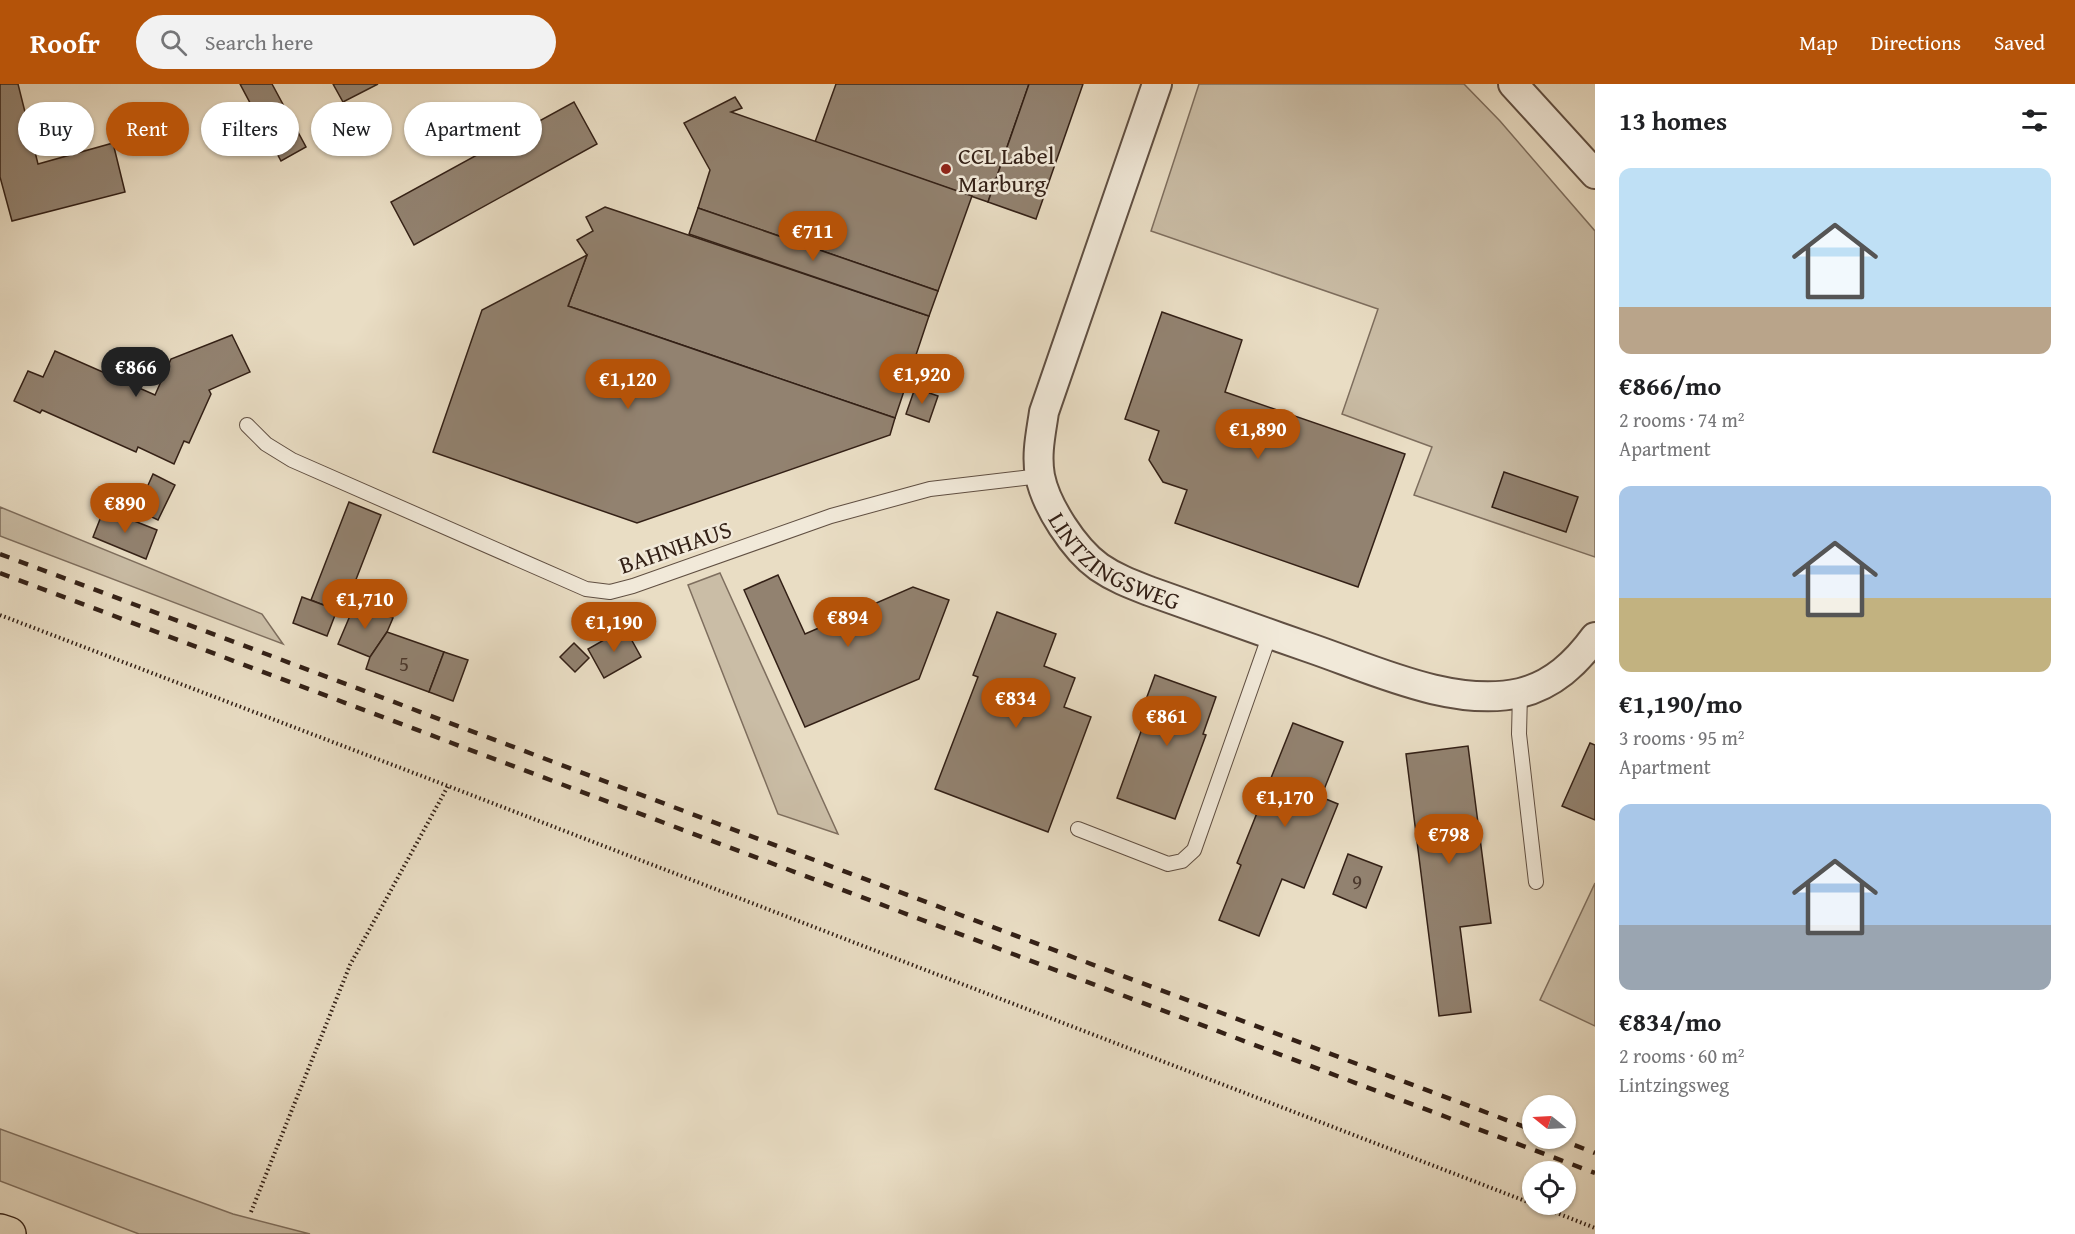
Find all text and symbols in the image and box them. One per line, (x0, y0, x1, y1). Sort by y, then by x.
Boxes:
search box (136, 15, 556, 69)
text: Roofr (30, 22, 100, 63)
icon: search (157, 26, 190, 59)
text: Search here (205, 26, 313, 58)
text: Map (1799, 27, 1838, 58)
text: Directions (1871, 27, 1961, 58)
text: Saved (1994, 27, 2045, 58)
text: 13 homes (1619, 101, 1727, 140)
chip: Buy (18, 102, 94, 156)
chip: Rent (106, 102, 189, 156)
chip: Filters (201, 102, 299, 156)
chip: New (311, 102, 392, 156)
chip: Apartment (404, 102, 542, 156)
icon: filters (2018, 104, 2051, 137)
place label: CCL Label Marburg (958, 138, 1055, 201)
marker: CCL Label Marburg (939, 162, 953, 176)
icon: home (1781, 207, 1889, 315)
pin: €711 (777, 211, 849, 262)
text: €711 (792, 216, 834, 245)
pin: €866 (100, 347, 172, 398)
text: €866 (115, 352, 157, 381)
pin: €1,920 (873, 354, 971, 405)
pin: €1,120 (579, 359, 677, 410)
text: €1,920 (893, 359, 951, 388)
text: €1,120 (599, 364, 657, 393)
text: €866/mo (1619, 366, 1721, 405)
text: 2 rooms · 74 m² (1619, 405, 1745, 434)
pin: €1,890 (1209, 409, 1307, 460)
text: €1,890 (1229, 414, 1287, 443)
text: Apartment (1619, 434, 1711, 463)
pin: €890 (89, 483, 161, 534)
text: €890 (104, 488, 146, 517)
street label: LINTZINGSWEG (1040, 505, 1185, 618)
street label: BAHNHAUS (614, 511, 736, 583)
icon: home (1781, 525, 1889, 633)
pin: €1,710 (316, 579, 414, 630)
text: €1,710 (336, 584, 394, 613)
pin: €894 (812, 597, 884, 648)
pin: €1,190 (565, 602, 663, 653)
text: €894 (827, 602, 869, 631)
text: €1,190 (585, 607, 643, 636)
house number: 5 (399, 648, 409, 679)
pin: €834 (980, 678, 1052, 729)
text: €834 (995, 683, 1037, 712)
text: €1,190/mo (1619, 684, 1742, 723)
pin: €861 (1131, 696, 1203, 747)
text: €861 (1146, 701, 1188, 730)
text: 3 rooms · 95 m² (1619, 723, 1745, 752)
text: Apartment (1619, 752, 1711, 781)
pin: €1,170 (1236, 777, 1334, 828)
text: €1,170 (1256, 782, 1314, 811)
pin: €798 (1413, 814, 1485, 865)
text: €798 (1428, 819, 1470, 848)
icon: home (1781, 843, 1889, 951)
house number: 9 (1352, 866, 1362, 897)
text: €834/mo (1619, 1002, 1721, 1041)
text: 2 rooms · 60 m² (1619, 1041, 1745, 1070)
text: Lintzingsweg (1619, 1070, 1729, 1099)
north arrow (1522, 1095, 1576, 1149)
map controls (1522, 1095, 1576, 1215)
button: locate (1522, 1161, 1576, 1215)

